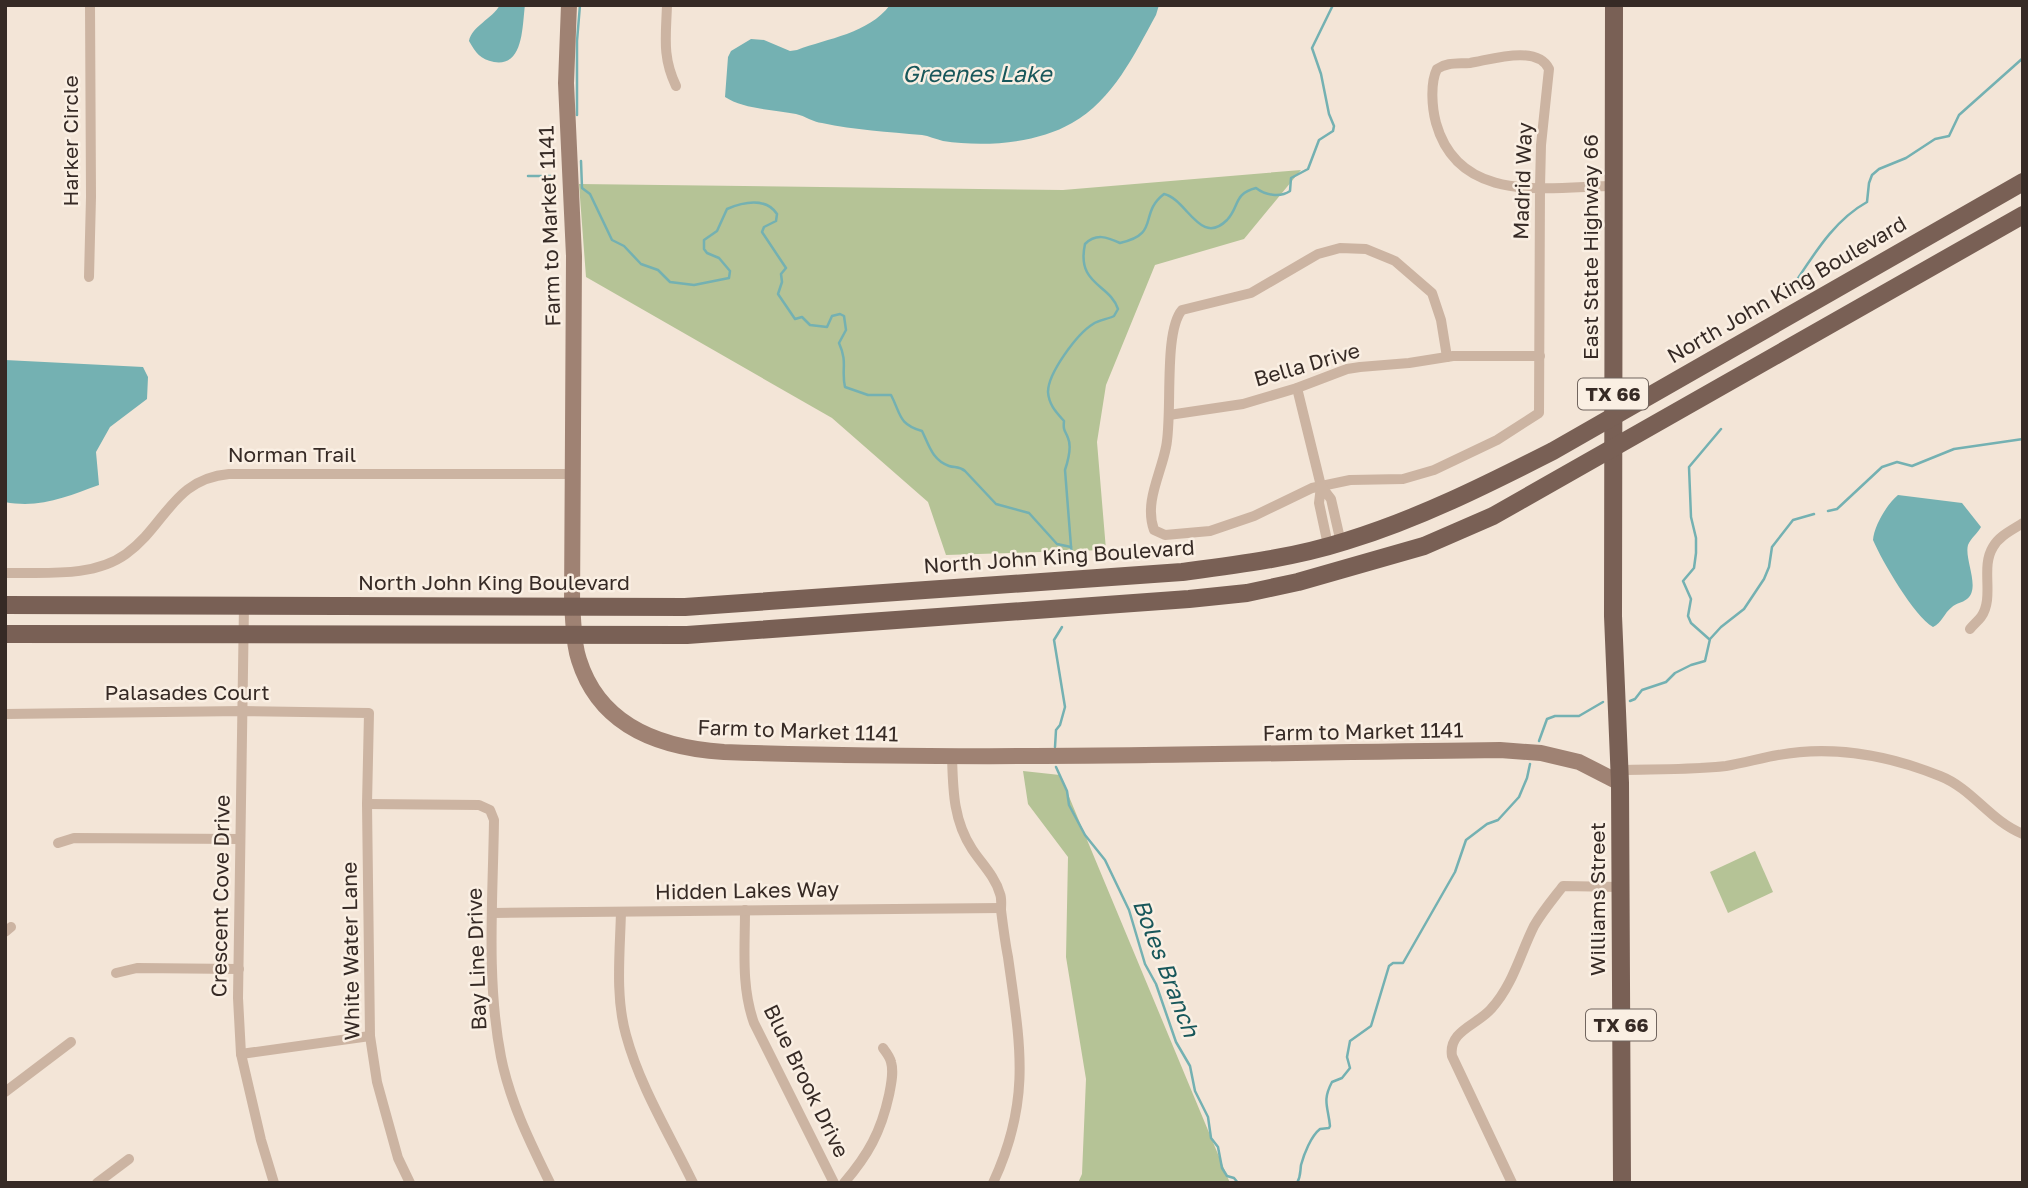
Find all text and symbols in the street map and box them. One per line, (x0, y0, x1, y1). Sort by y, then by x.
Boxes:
water label: Greenes Lake (902, 59, 1053, 87)
street label: Harker Circle (57, 75, 83, 207)
street label: Madrid Way (1507, 122, 1537, 240)
street label: Farm to Market 1141 (533, 125, 565, 327)
street label: East State Highway 66 (1577, 134, 1603, 360)
street label: North John King Boulevard (1662, 210, 1911, 368)
street label: Bella Drive (1251, 337, 1363, 392)
road number: TX 66 (1578, 378, 1648, 410)
street label: Norman Trail (228, 441, 356, 467)
street label: North John King Boulevard (922, 534, 1195, 578)
street label: North John King Boulevard (358, 569, 630, 595)
street label: Palasades Court (104, 679, 270, 705)
street label: Farm to Market 1141 (697, 714, 899, 746)
street label: Farm to Market 1141 (1262, 716, 1464, 746)
street label: Crescent Cove Drive (205, 794, 235, 998)
street label: Williams Street (1584, 822, 1610, 976)
street label: White Water Lane (335, 861, 365, 1041)
street label: Hidden Lakes Way (655, 875, 840, 905)
street label: Bay Line Drive (461, 887, 491, 1031)
water label: Boles Branch (1128, 895, 1206, 1041)
street label: Blue Brook Drive (759, 1000, 855, 1161)
road number: TX 66 (1586, 1009, 1656, 1040)

